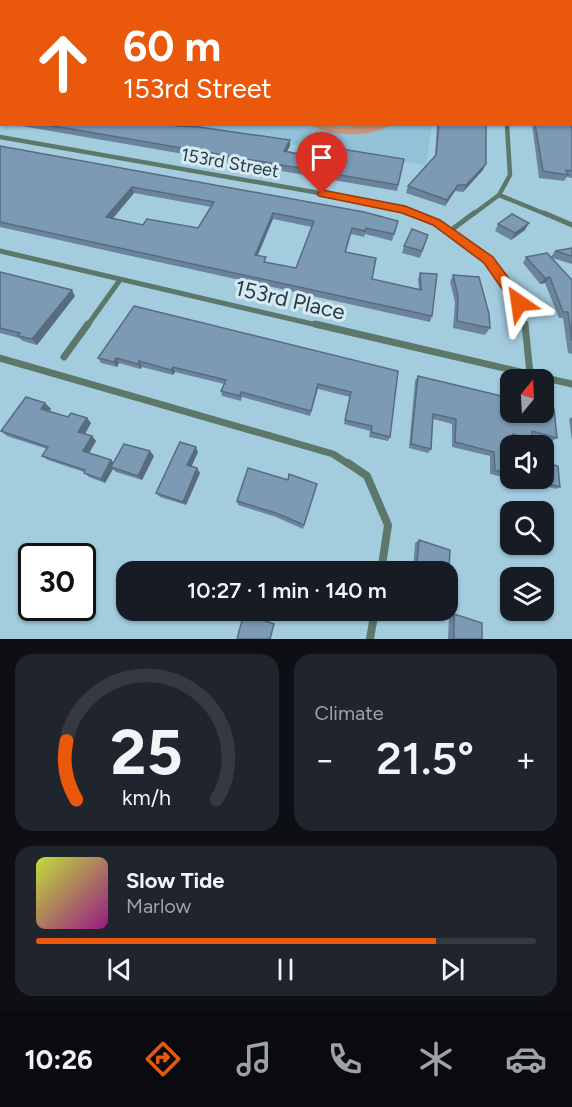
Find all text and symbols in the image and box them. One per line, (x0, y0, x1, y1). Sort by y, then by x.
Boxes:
text: 60 m (123, 21, 221, 72)
icon: ahead (24, 24, 102, 102)
text: 153rd Street (123, 72, 272, 105)
pin (296, 132, 347, 194)
icon: arrive (305, 141, 338, 174)
street label: 153rd Street (179, 144, 281, 182)
position arrow (487, 271, 551, 335)
street label: 153rd Place (232, 274, 348, 326)
north arrow (500, 369, 554, 423)
map controls (500, 369, 554, 621)
button: sound (500, 435, 554, 489)
button: search (500, 501, 554, 555)
speed limit sign: 30 (18, 543, 96, 621)
button: layers (500, 567, 554, 621)
text: 10:27 · 1 min · 140 m (187, 577, 387, 604)
text: Climate (315, 701, 384, 725)
text: 25 (111, 715, 183, 790)
text: 21.5° (376, 731, 474, 785)
text: − (315, 740, 335, 779)
text: + (515, 740, 536, 779)
text: km/h (122, 785, 171, 810)
text: Slow Tide (126, 867, 225, 894)
text: Marlow (126, 894, 191, 918)
icon: previous (103, 953, 136, 986)
icon: pause (269, 953, 302, 986)
icon: next (436, 953, 469, 986)
icon: directions (142, 1038, 184, 1080)
icon: music (233, 1038, 275, 1080)
icon: phone (324, 1038, 366, 1080)
icon: climate (415, 1038, 457, 1080)
icon: car (505, 1038, 547, 1080)
text: 10:26 (24, 1043, 93, 1076)

